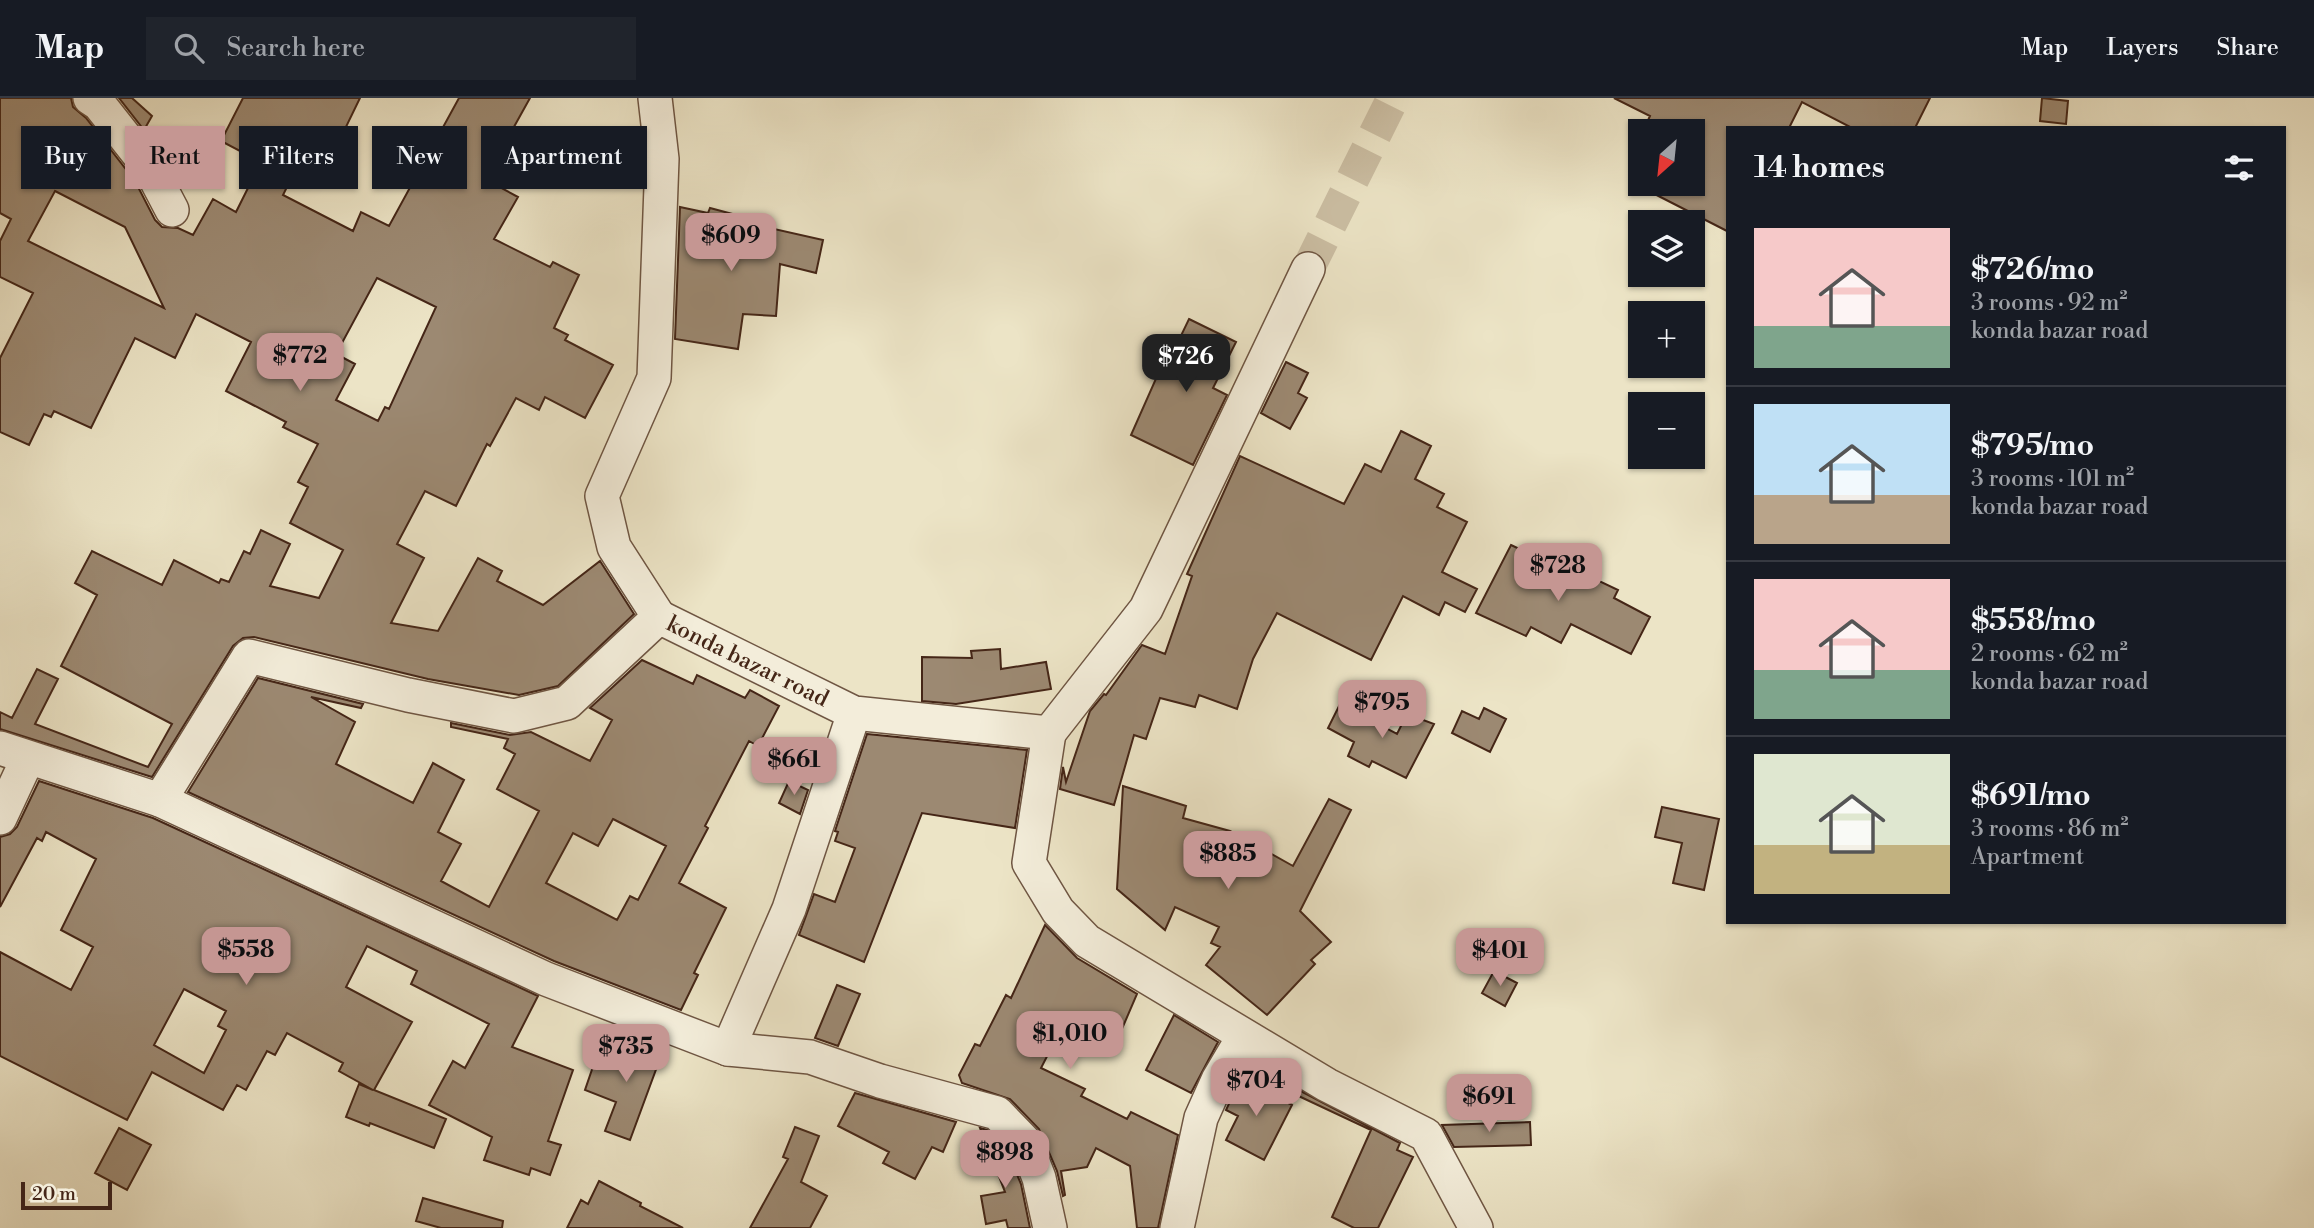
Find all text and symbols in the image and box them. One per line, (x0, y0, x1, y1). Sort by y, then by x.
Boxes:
search box (146, 17, 636, 80)
text: Map (35, 28, 104, 69)
icon: search (170, 29, 208, 67)
text: Search here (226, 32, 365, 64)
text: Map (2021, 33, 2068, 63)
text: Layers (2106, 33, 2178, 63)
text: Share (2216, 33, 2279, 63)
north arrow (1628, 119, 1704, 196)
map controls (1628, 119, 1705, 469)
chip: Buy (21, 126, 111, 189)
chip: Rent (125, 126, 225, 189)
chip: Filters (239, 126, 358, 189)
chip: New (372, 126, 467, 189)
chip: Apartment (481, 126, 647, 189)
text: 14 homes (1754, 149, 1885, 187)
icon: filters (2220, 149, 2258, 187)
button: layers (1628, 210, 1705, 287)
pin: $609 (690, 214, 772, 273)
text: $609 (701, 222, 761, 250)
text: $726/mo (1971, 251, 2094, 289)
icon: home (1810, 256, 1894, 340)
text: 3 rooms · 92 m² (1971, 289, 2127, 317)
button: + (1628, 301, 1705, 378)
text: konda bazar road (1971, 317, 2148, 345)
pin: $772 (259, 334, 341, 393)
pin: $726 (1145, 334, 1227, 394)
text: $772 (273, 342, 327, 370)
text: $726 (1158, 343, 1214, 371)
button: − (1628, 392, 1705, 469)
text: $795/mo (1971, 427, 2094, 465)
icon: home (1810, 432, 1894, 516)
text: 3 rooms · 101 m² (1971, 465, 2134, 493)
text: konda bazar road (1971, 493, 2148, 521)
pin: $728 (1517, 544, 1599, 603)
text: $728 (1530, 552, 1586, 580)
text: $558/mo (1971, 602, 2096, 640)
icon: home (1810, 607, 1894, 691)
street label: konda bazar road (662, 610, 833, 713)
text: 2 rooms · 62 m² (1971, 640, 2128, 668)
text: konda bazar road (1971, 668, 2148, 696)
pin: $795 (1341, 680, 1423, 740)
text: $795 (1354, 689, 1410, 717)
pin: $661 (753, 738, 835, 797)
text: $661 (767, 746, 821, 774)
text: $691/mo (1971, 777, 2091, 815)
icon: home (1810, 782, 1894, 866)
text: 3 rooms · 86 m² (1971, 815, 2128, 843)
pin: $885 (1187, 832, 1269, 891)
text: $885 (1199, 840, 1257, 868)
text: Apartment (1971, 843, 2084, 871)
pin: $558 (205, 928, 287, 987)
pin: $401 (1459, 928, 1541, 988)
text: $558 (218, 936, 274, 964)
text: $401 (1472, 937, 1528, 965)
pin: $1,010 (1013, 1012, 1127, 1071)
text: $1,010 (1032, 1020, 1108, 1048)
pin: $735 (585, 1024, 667, 1084)
text: $735 (598, 1033, 654, 1061)
pin: $704 (1215, 1058, 1297, 1118)
text: $704 (1227, 1067, 1285, 1095)
pin: $691 (1448, 1074, 1530, 1134)
text: $691 (1463, 1083, 1515, 1111)
pin: $898 (964, 1130, 1046, 1190)
text: $898 (976, 1139, 1034, 1167)
scale bar (21, 1179, 112, 1211)
text: 20 m (32, 1182, 76, 1206)

